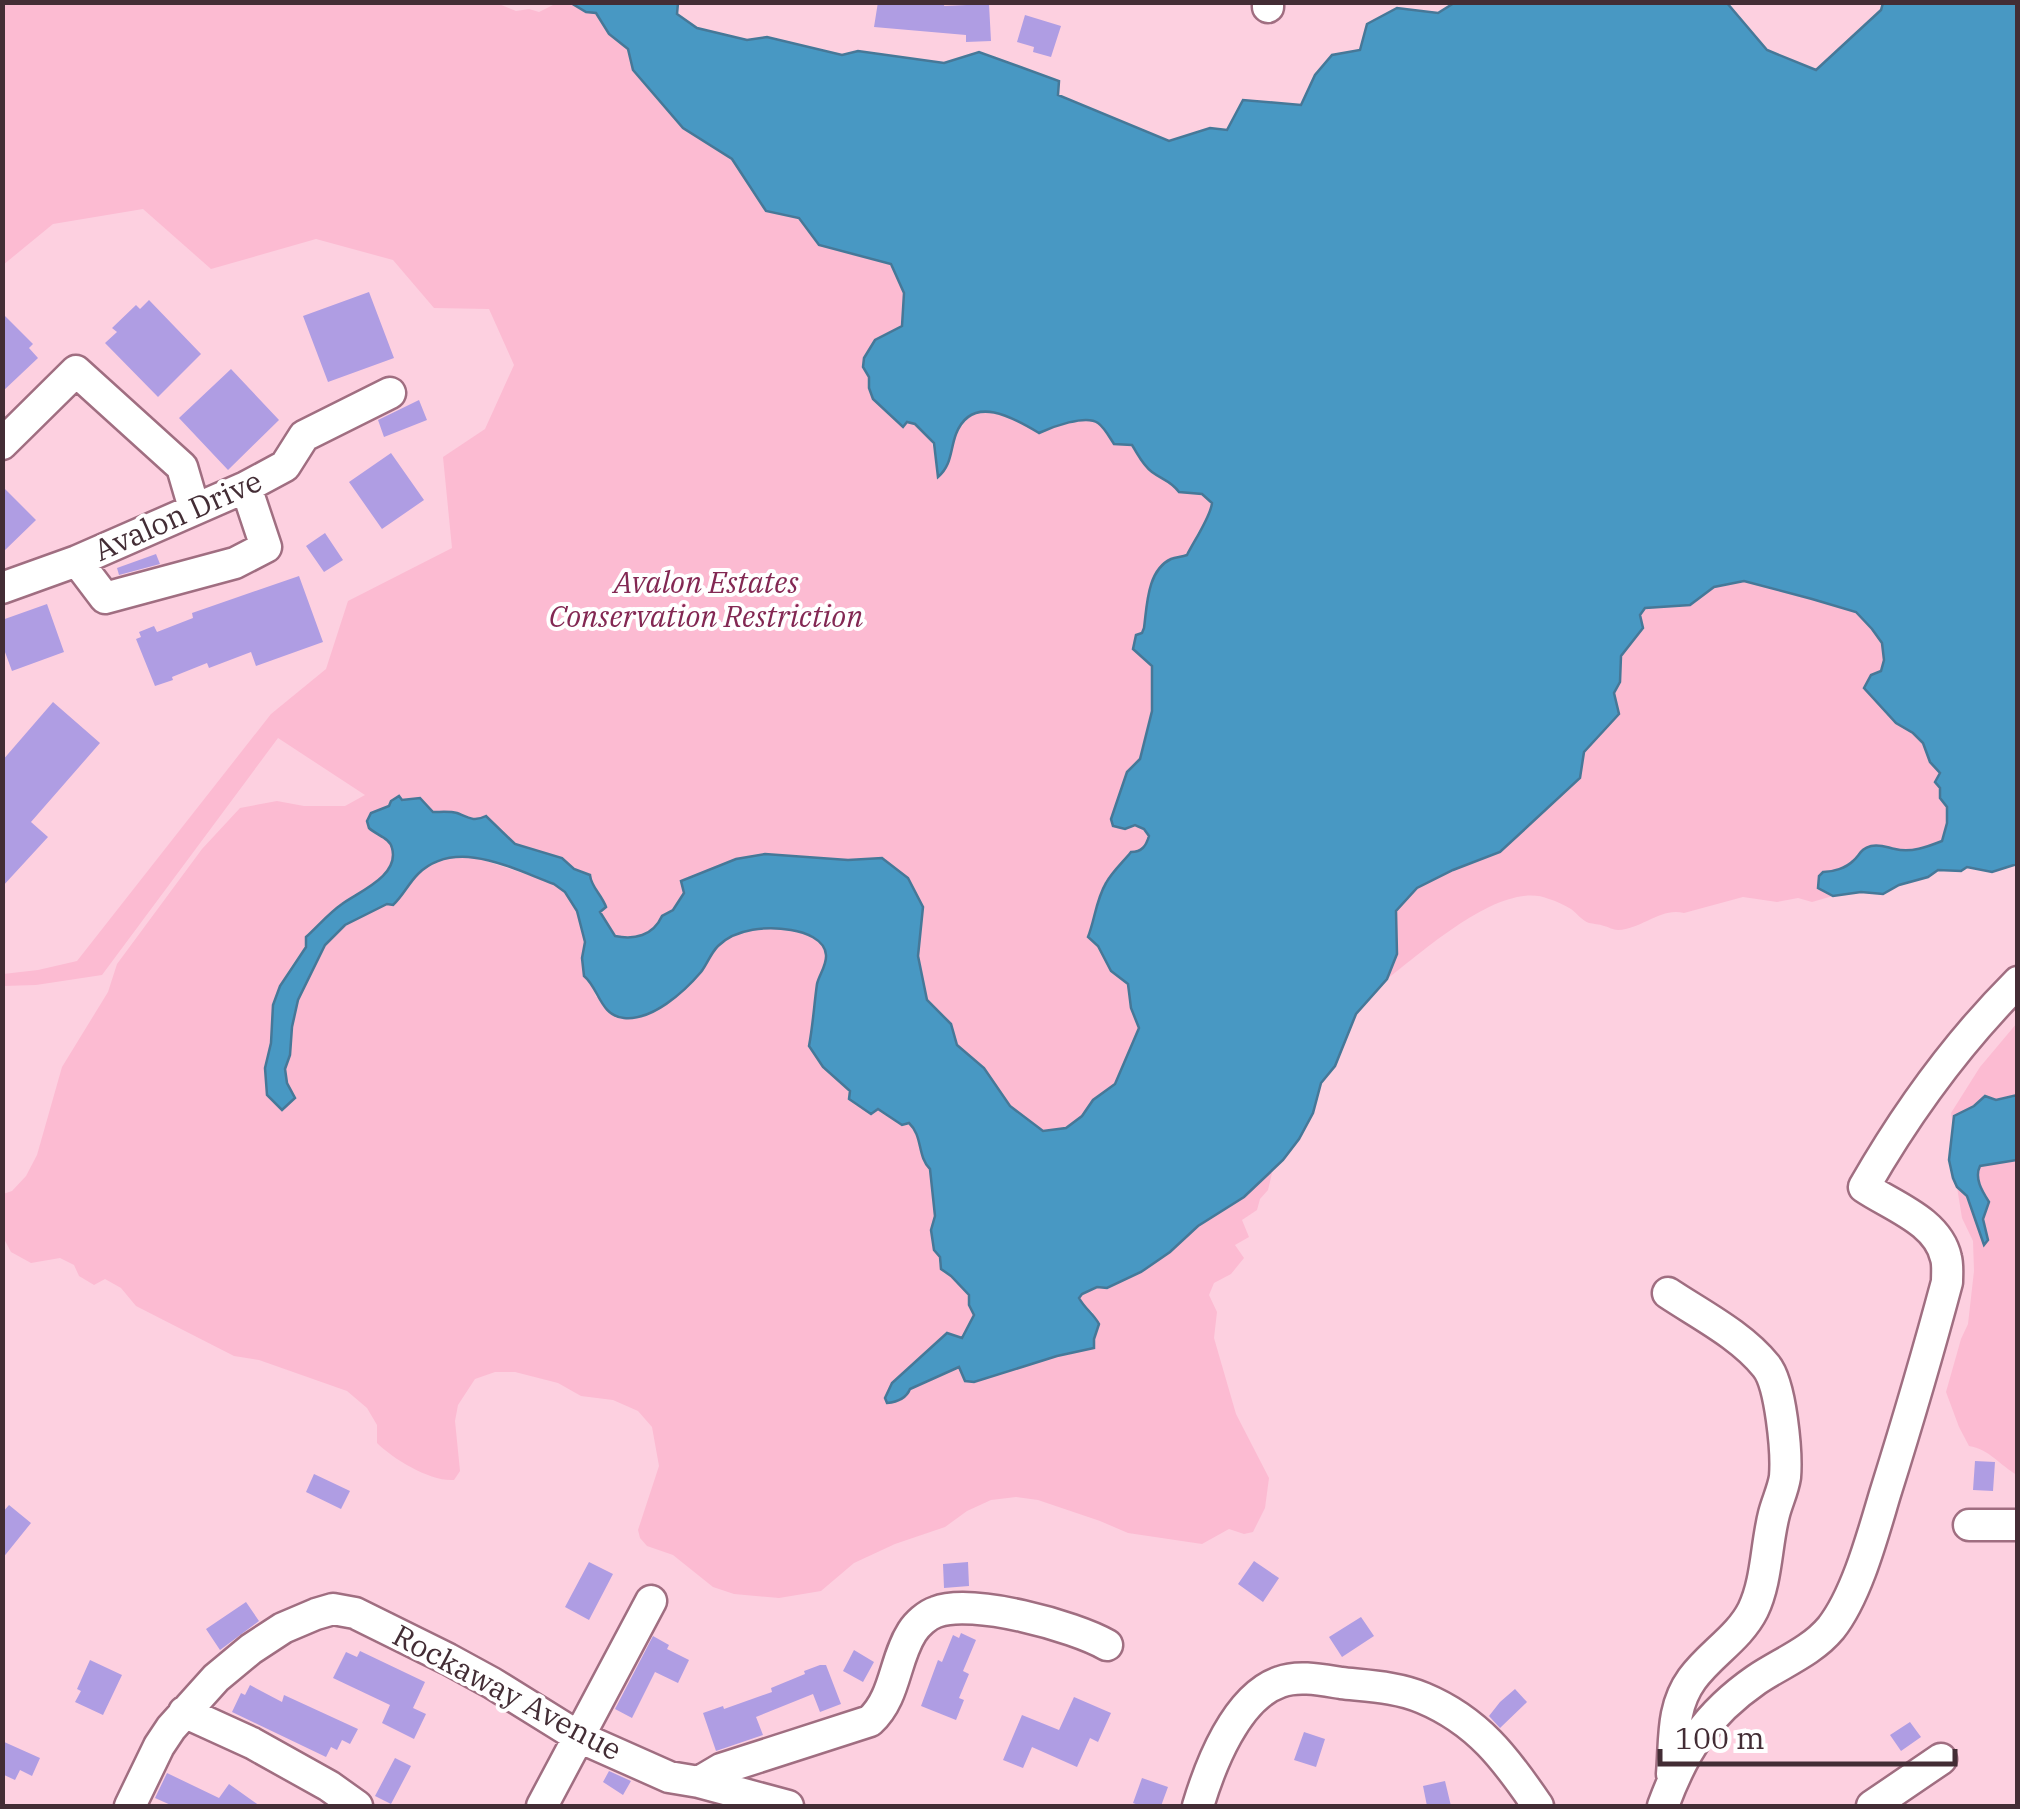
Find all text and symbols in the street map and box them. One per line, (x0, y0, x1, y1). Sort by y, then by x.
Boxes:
street label: Avalon Drive (87, 460, 267, 569)
park label: Avalon Estates Conservation Restriction (549, 562, 863, 635)
street label: Rockaway Avenue (387, 1615, 629, 1768)
scale bar (1660, 1704, 1955, 1766)
text: 100 m (1675, 1718, 1765, 1757)

